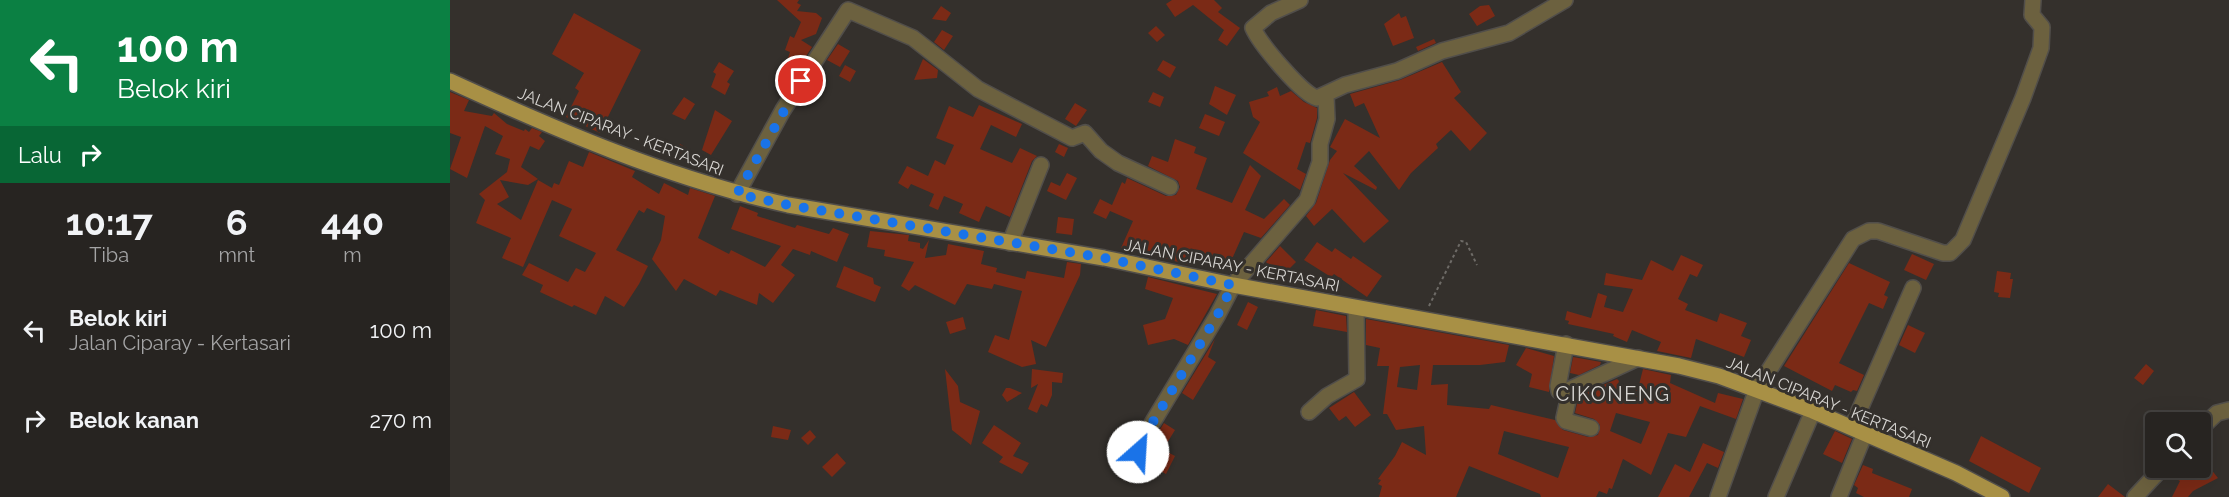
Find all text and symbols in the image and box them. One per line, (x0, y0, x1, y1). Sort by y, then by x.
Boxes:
text: 100 m (117, 23, 239, 72)
icon: left (18, 24, 96, 102)
pin (775, 55, 826, 106)
icon: arrive (784, 64, 817, 97)
text: Belok kiri (117, 73, 231, 104)
street label: JALAN CIPARAY - KERTASARI (515, 83, 726, 180)
icon: right (74, 138, 107, 171)
text: Lalu (18, 142, 62, 168)
text: 10:17 (66, 201, 153, 243)
text: 6 (226, 201, 248, 243)
text: 440 (321, 201, 384, 243)
street label: JALAN CIPARAY - KERTASARI (1123, 235, 1341, 296)
text: Tiba (89, 243, 129, 267)
text: mnt (218, 243, 255, 267)
text: m (343, 243, 362, 267)
text: Belok kiri (69, 305, 167, 331)
icon: left (18, 314, 51, 347)
text: 100 m (370, 317, 432, 343)
text: Jalan Ciparay - Kertasari (69, 331, 291, 355)
street label: JALAN CIPARAY - KERTASARI (1724, 353, 1934, 452)
district label: CIKONENG (1555, 382, 1671, 406)
icon: right (18, 404, 51, 437)
text: Belok kanan (69, 407, 199, 433)
text: 270 m (370, 407, 432, 433)
map controls (2145, 412, 2211, 478)
button: search (2145, 412, 2211, 478)
position arrow (1106, 420, 1170, 484)

